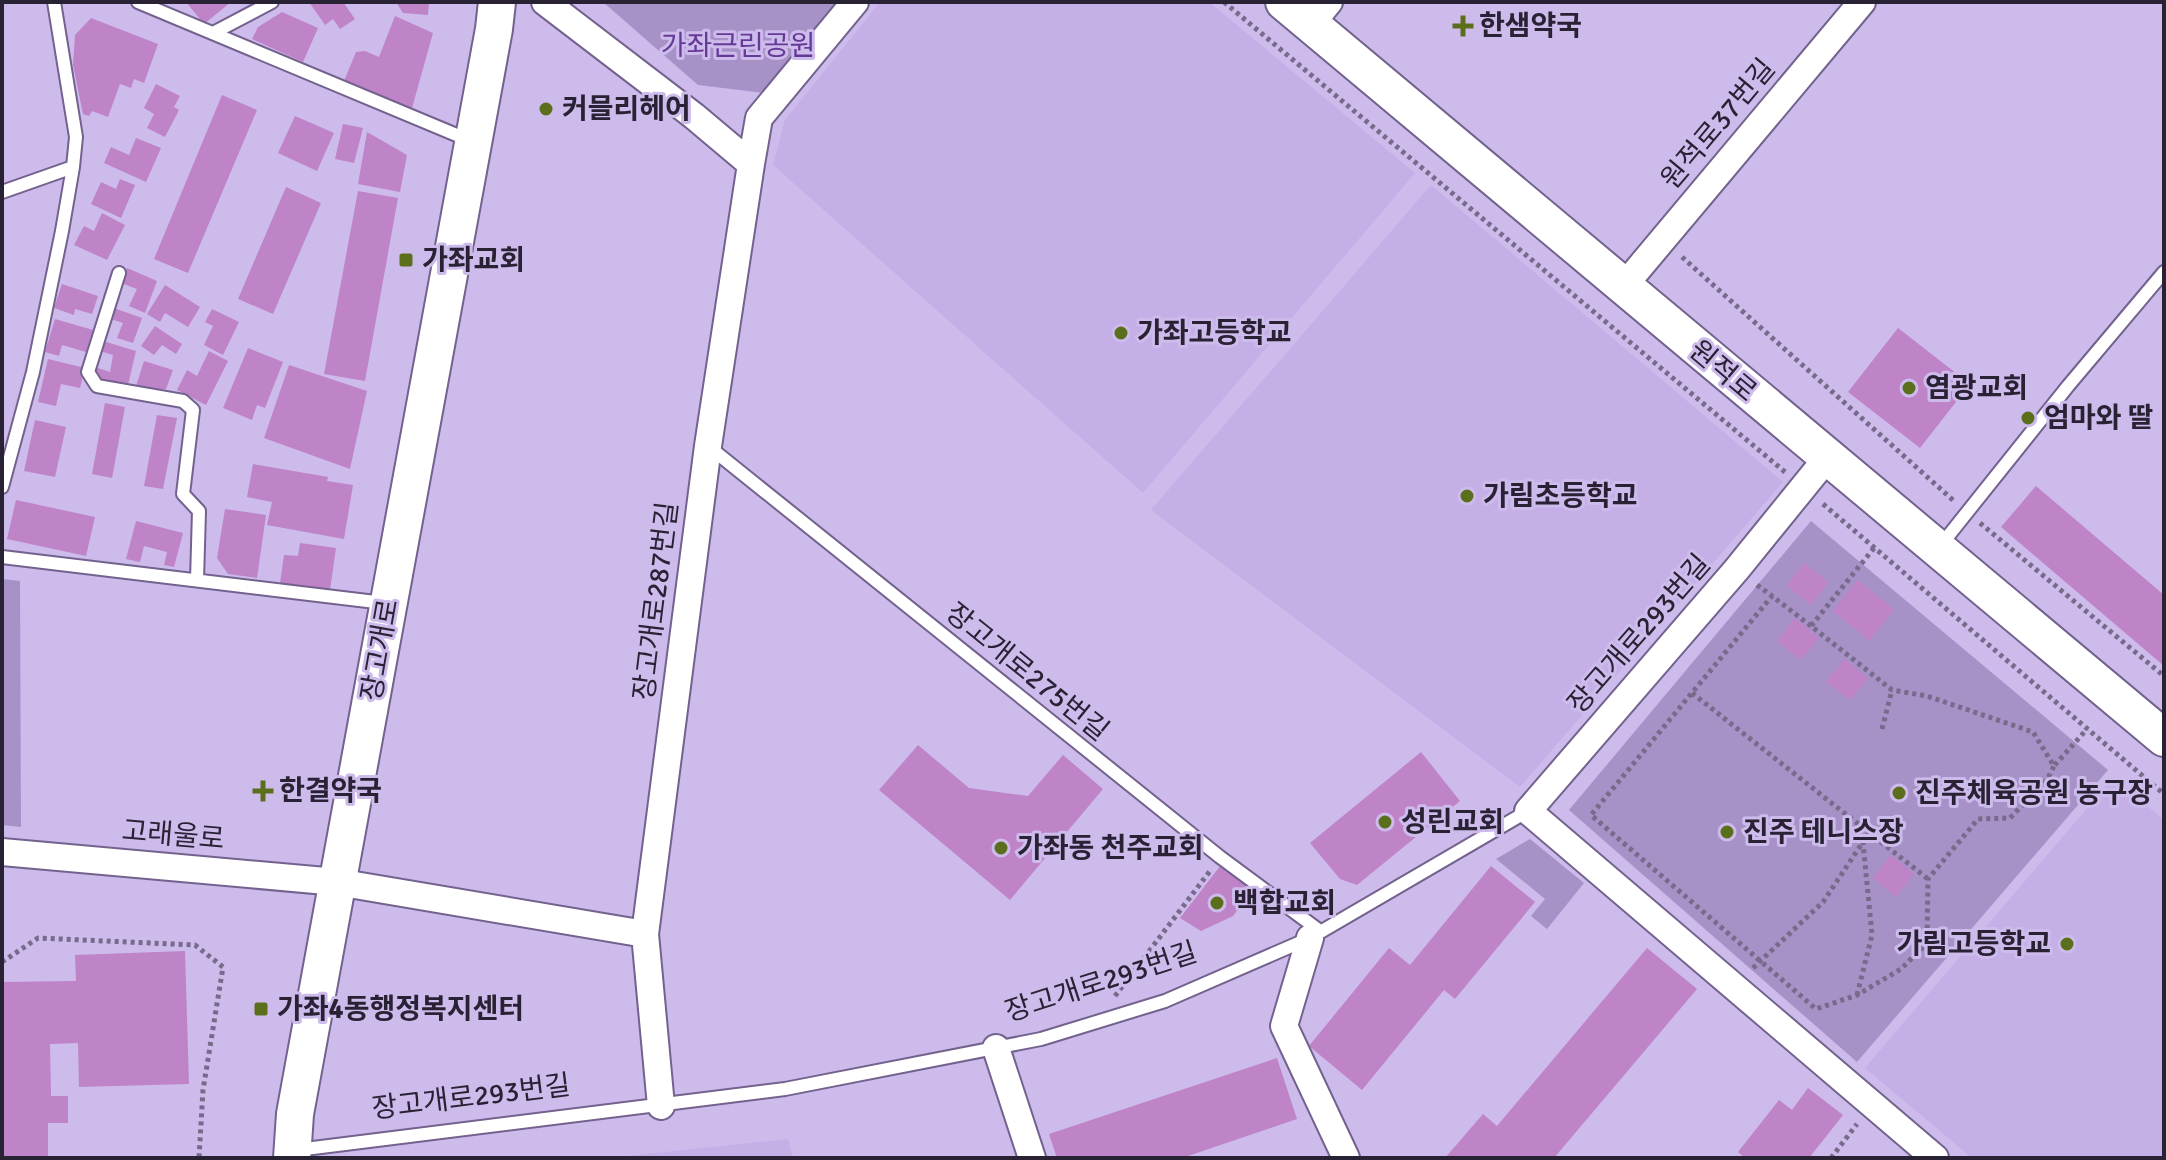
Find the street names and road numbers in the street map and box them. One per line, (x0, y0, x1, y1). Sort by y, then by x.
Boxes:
street label: 원적로37번길 (1654, 52, 1782, 196)
street label: 원적로 (1682, 333, 1764, 409)
street label: 장고개로287번길 (627, 500, 685, 702)
street label: 장고개로293번길 (1561, 547, 1717, 721)
street label: 장고개로 (354, 596, 406, 704)
street label: 장고개로275번길 (939, 596, 1115, 748)
street label: 고래울로 (120, 814, 226, 856)
street label: 장고개로293번길 (1001, 935, 1201, 1029)
street label: 장고개로293번길 (370, 1068, 572, 1126)

